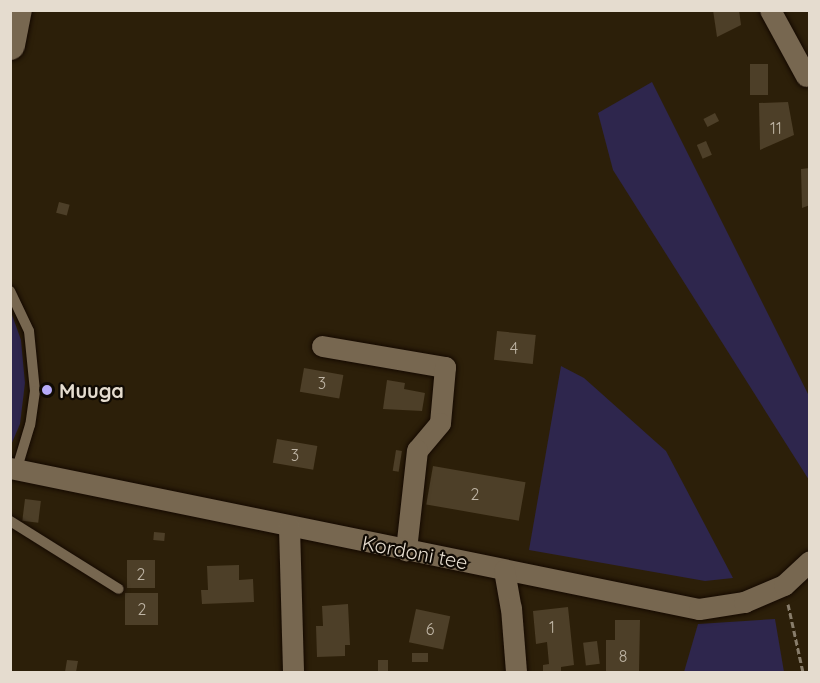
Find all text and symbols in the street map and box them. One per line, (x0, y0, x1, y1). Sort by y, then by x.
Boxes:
house number: 11 (770, 118, 782, 138)
house number: 4 (510, 338, 518, 358)
house number: 3 (318, 373, 326, 393)
place label: Muuga (59, 378, 124, 402)
marker: Muuga (40, 383, 54, 397)
house number: 3 (291, 445, 299, 465)
house number: 2 (471, 484, 479, 504)
street label: Kordoni tee (360, 530, 470, 574)
house number: 2 (137, 564, 145, 584)
house number: 2 (138, 599, 146, 619)
house number: 1 (549, 617, 555, 637)
house number: 6 (426, 619, 434, 639)
house number: 8 (619, 646, 627, 666)

